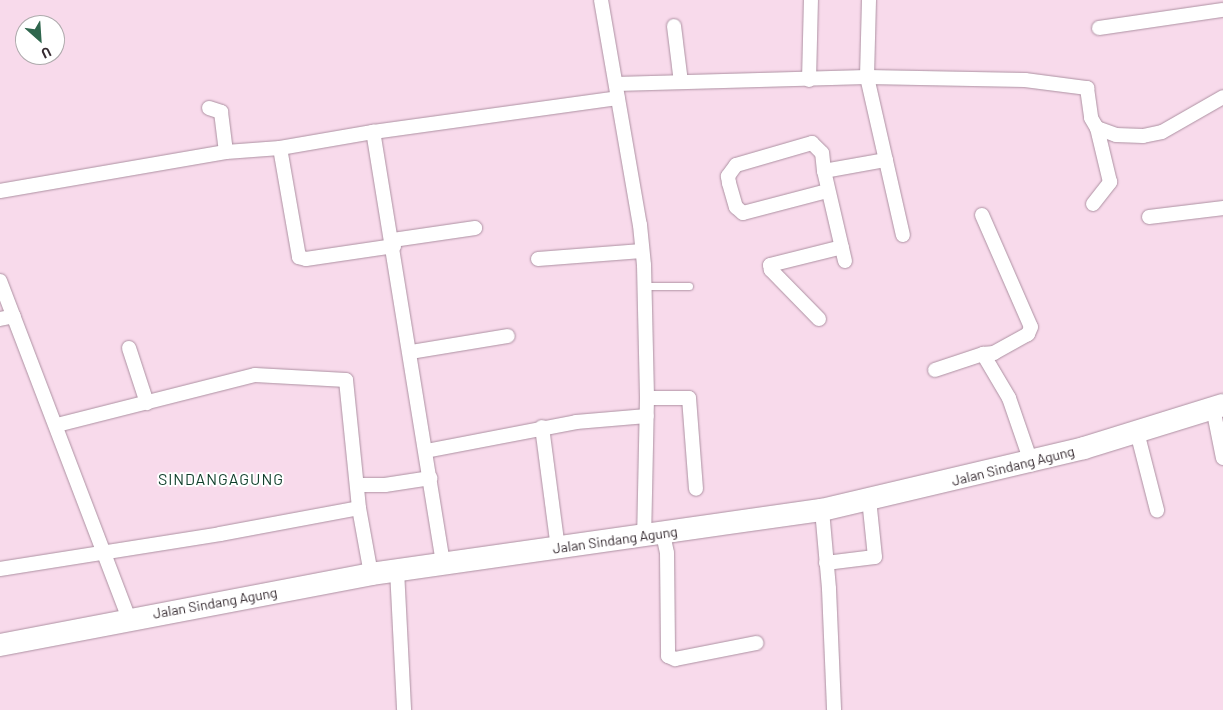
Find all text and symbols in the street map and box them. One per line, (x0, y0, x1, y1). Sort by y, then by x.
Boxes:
north arrow (15, 15, 65, 65)
text: U (39, 43, 54, 63)
street label: Jalan Sindang Agung (950, 443, 1076, 489)
district label: SINDANGAGUNG (156, 469, 286, 489)
street label: Jalan Sindang Agung (551, 523, 679, 557)
street label: Jalan Sindang Agung (151, 584, 279, 622)

